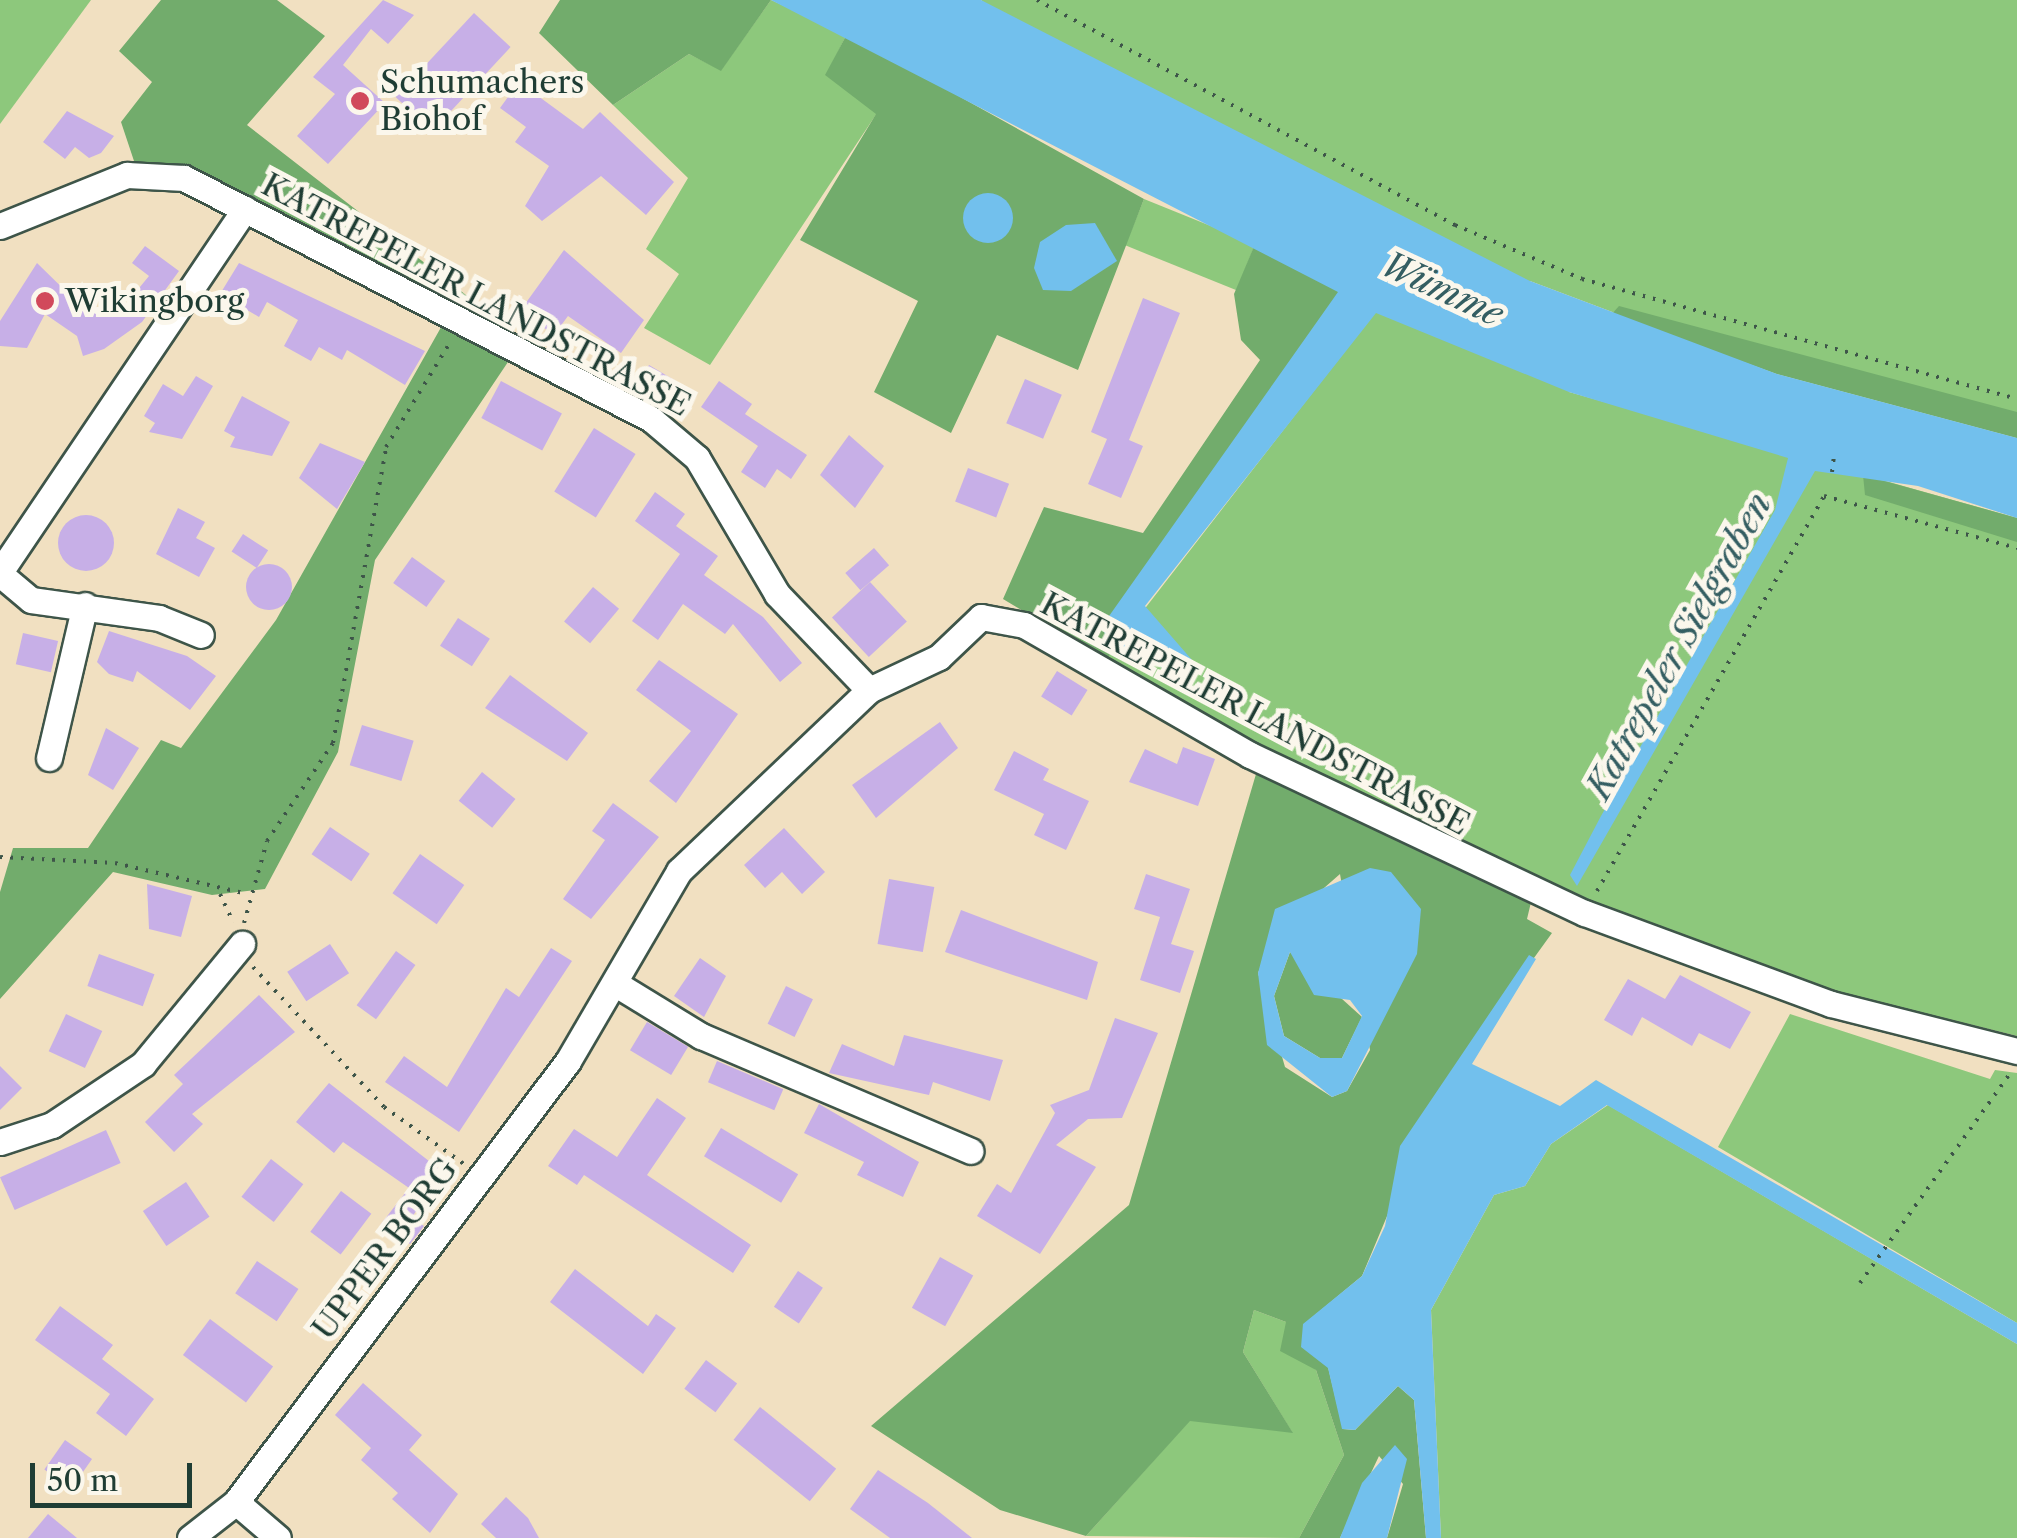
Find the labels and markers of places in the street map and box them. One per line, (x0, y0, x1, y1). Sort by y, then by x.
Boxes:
place label: Schumachers Biohof (380, 64, 585, 139)
marker: Schumachers Biohof (349, 90, 371, 112)
place label: Wikingborg (65, 282, 244, 320)
marker: Wikingborg (34, 290, 56, 312)

